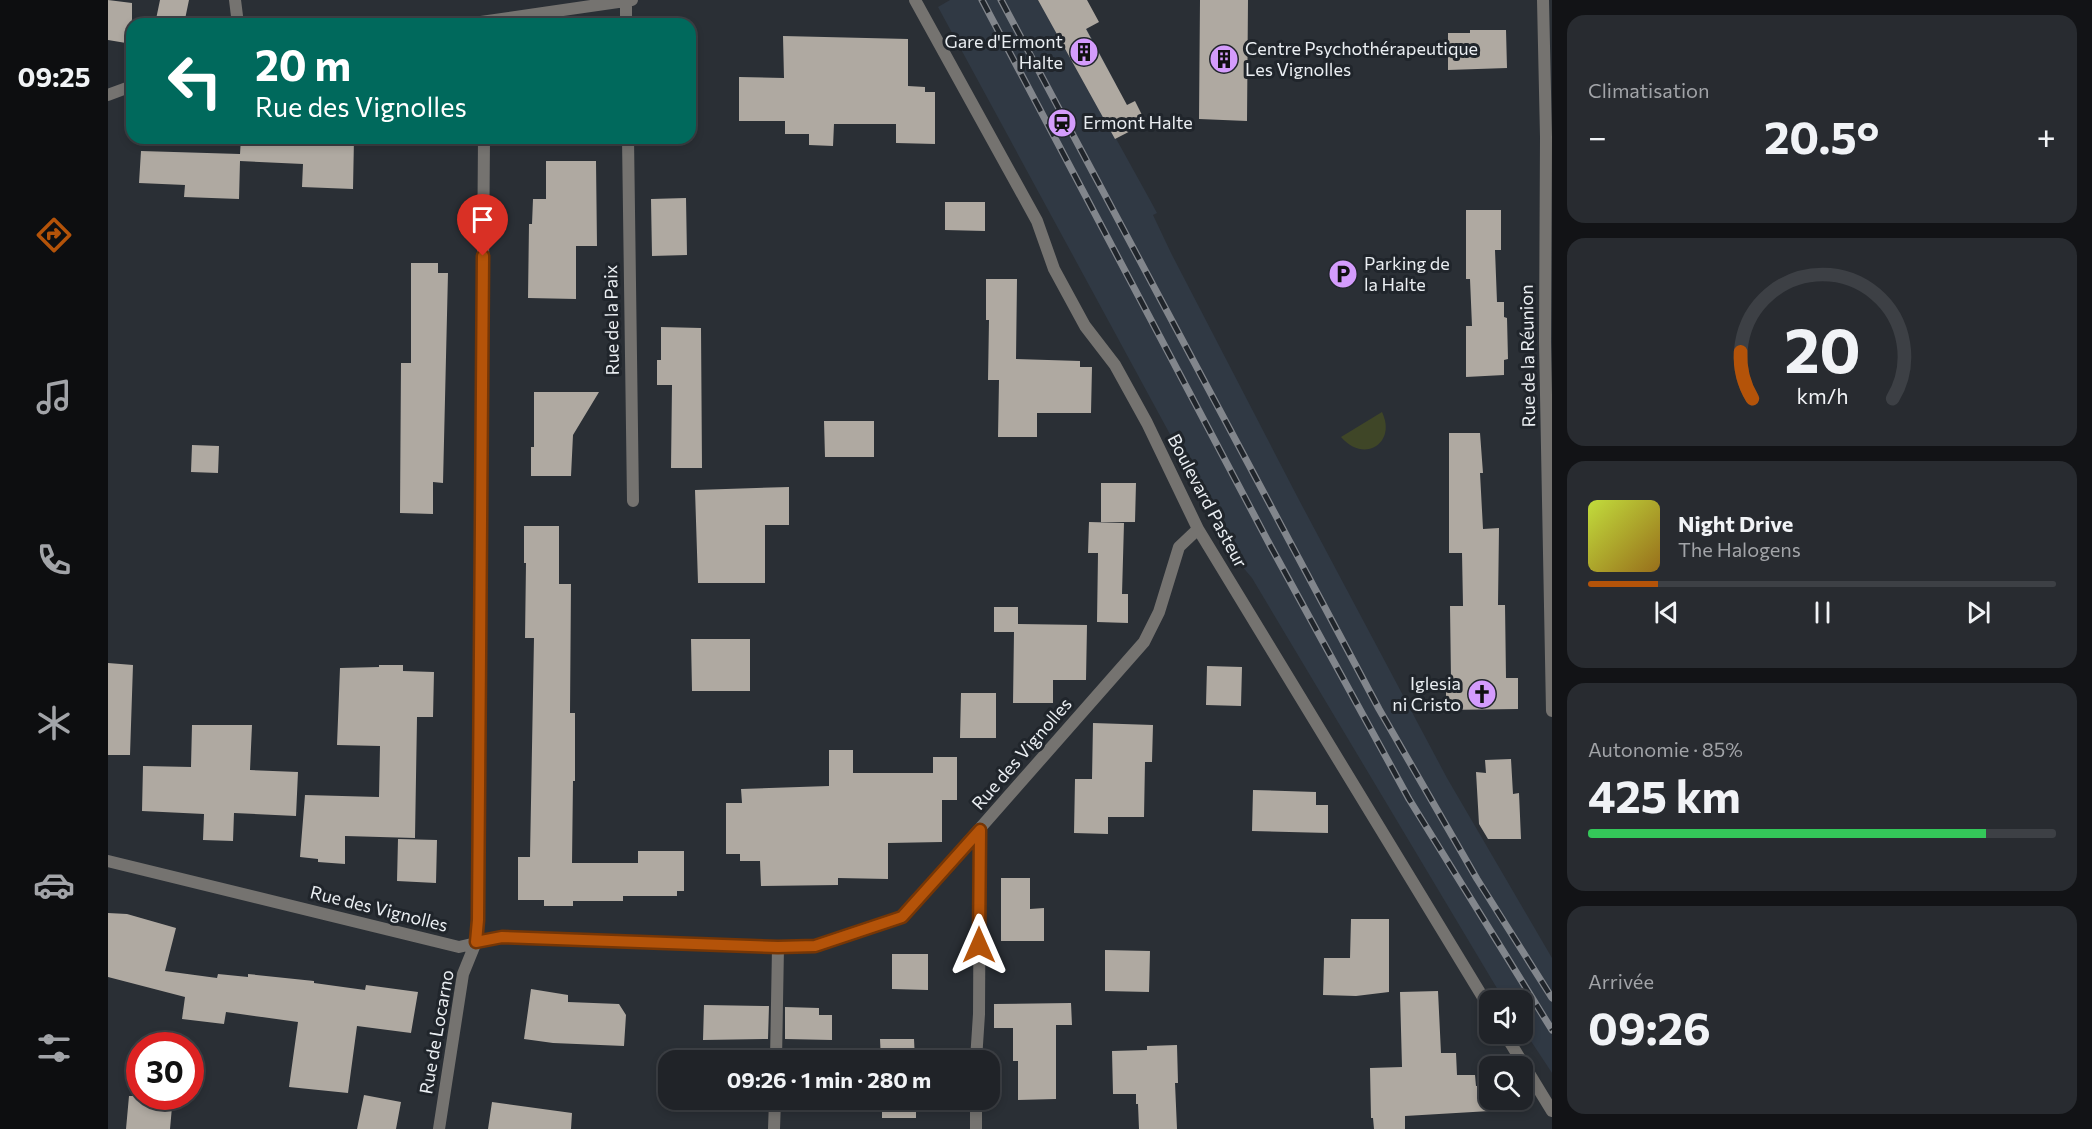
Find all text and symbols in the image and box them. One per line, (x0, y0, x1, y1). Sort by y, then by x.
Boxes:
place label: Gare d'Ermont Halte (945, 30, 1063, 73)
building icon: Gare d'Ermont Halte (1068, 36, 1100, 68)
place label: Centre Psychothérapeutique Les Vignolles (1245, 37, 1478, 80)
text: 20 m (255, 38, 351, 90)
icon: left (156, 42, 234, 120)
building icon: Centre Psychothérapeutique Les Vignolles (1208, 43, 1240, 75)
text: 09:25 (18, 60, 90, 93)
text: Climatisation (1588, 78, 1709, 102)
text: Rue des Vignolles (255, 90, 467, 123)
station icon: Ermont Halte (1046, 107, 1078, 139)
text: 20.5° (1764, 108, 1879, 163)
place label: Ermont Halte (1083, 111, 1193, 133)
text: − (1588, 115, 1607, 156)
text: + (2037, 115, 2056, 156)
pin (457, 194, 508, 256)
icon: arrive (466, 203, 499, 236)
icon: directions (33, 214, 75, 256)
place label: Parking de la Halte (1364, 252, 1450, 295)
parking icon: Parking de la Halte (1327, 258, 1359, 290)
street label: Rue de la Paix (599, 264, 623, 376)
street label: Rue de la Réunion (1515, 284, 1539, 428)
text: 20 (1784, 310, 1860, 386)
icon: music (33, 376, 75, 418)
text: km/h (1796, 382, 1848, 408)
street label: Boulevard Pasteur (1163, 430, 1252, 571)
text: Night Drive (1678, 510, 1793, 537)
text: The Halogens (1678, 537, 1801, 561)
icon: phone (33, 539, 75, 581)
icon: previous (1650, 596, 1683, 629)
icon: pause (1806, 596, 1839, 629)
icon: next (1962, 596, 1995, 629)
place label: Iglesia ni Cristo (1392, 672, 1461, 715)
church icon: Iglesia ni Cristo (1466, 678, 1498, 710)
street label: Rue des Vignolles (967, 693, 1076, 814)
icon: climate (33, 702, 75, 744)
text: Autonomie · 85% (1588, 737, 1743, 761)
text: 425 km (1588, 767, 1741, 822)
icon: car (33, 864, 75, 906)
street label: Rue des Vignolles (308, 880, 450, 936)
position arrow (947, 913, 1011, 977)
street label: Rue de Locarno (414, 968, 458, 1096)
text: Arrivée (1588, 969, 1654, 993)
map controls (1479, 990, 1533, 1110)
button: sound (1479, 990, 1533, 1044)
text: 09:26 (1588, 999, 1711, 1054)
icon: filters (33, 1027, 75, 1069)
speed limit sign: 30 (126, 1032, 204, 1110)
button: search (1479, 1056, 1533, 1110)
text: 09:26 · 1 min · 280 m (727, 1066, 931, 1093)

